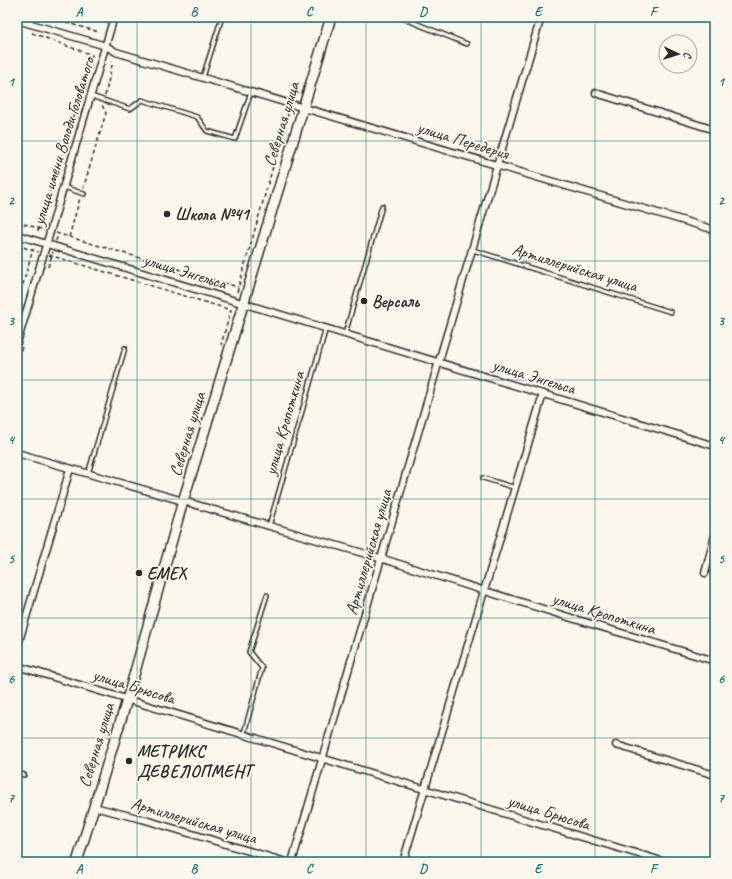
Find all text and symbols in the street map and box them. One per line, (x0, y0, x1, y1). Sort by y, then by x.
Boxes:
text: A (76, 4, 84, 20)
text: B (191, 4, 199, 20)
text: C (306, 4, 314, 20)
text: D (419, 4, 428, 20)
text: E (535, 4, 544, 20)
text: F (650, 4, 659, 20)
north arrow (658, 34, 698, 74)
text: С (681, 52, 695, 59)
street label: улица имени Володи Головатого (28, 53, 100, 229)
text: 1 (8, 74, 16, 90)
text: 1 (718, 74, 726, 90)
street label: Северная улица (259, 78, 305, 169)
street label: улица Передерия (414, 116, 513, 165)
text: 2 (8, 193, 15, 209)
text: 2 (718, 193, 725, 209)
place label: Школа №41 (175, 204, 251, 225)
marker: Школа №41 (162, 209, 172, 219)
street label: Артиллерийская улица (510, 239, 641, 297)
street label: улица Энгельса (140, 249, 230, 294)
place label: Версаль (372, 291, 420, 312)
marker: Версаль (359, 296, 369, 306)
text: 3 (8, 313, 15, 329)
text: 3 (718, 313, 725, 329)
street label: улица Энгельса (489, 354, 579, 399)
street label: улица Кропоткина (259, 367, 310, 478)
street label: Северная улица (165, 388, 211, 479)
text: 4 (8, 432, 16, 448)
text: 4 (718, 432, 726, 448)
street label: Артиллерийская улица (341, 486, 397, 617)
text: 5 (8, 551, 15, 567)
text: 5 (718, 551, 725, 567)
place label: EMEX (147, 563, 188, 584)
marker: EMEX (134, 568, 144, 578)
street label: улица Кропоткина (549, 588, 660, 640)
street label: улица Брюсова (89, 664, 179, 709)
text: 6 (8, 671, 15, 687)
text: 6 (718, 671, 725, 687)
street label: Северная улица (74, 699, 120, 790)
place label: МЕТРИКС ДЕВЕЛОПМЕНТ (137, 741, 256, 782)
marker: МЕТРИКС ДЕВЕЛОПМЕНТ (124, 756, 134, 766)
text: 7 (8, 790, 15, 806)
street label: улица Брюсова (504, 790, 594, 835)
text: 7 (718, 790, 725, 806)
street label: Артиллерийская улица (129, 793, 260, 849)
text: A (76, 861, 84, 877)
text: B (191, 861, 199, 877)
text: C (306, 861, 314, 877)
text: D (419, 861, 428, 877)
text: E (535, 861, 544, 877)
text: F (650, 861, 659, 877)

